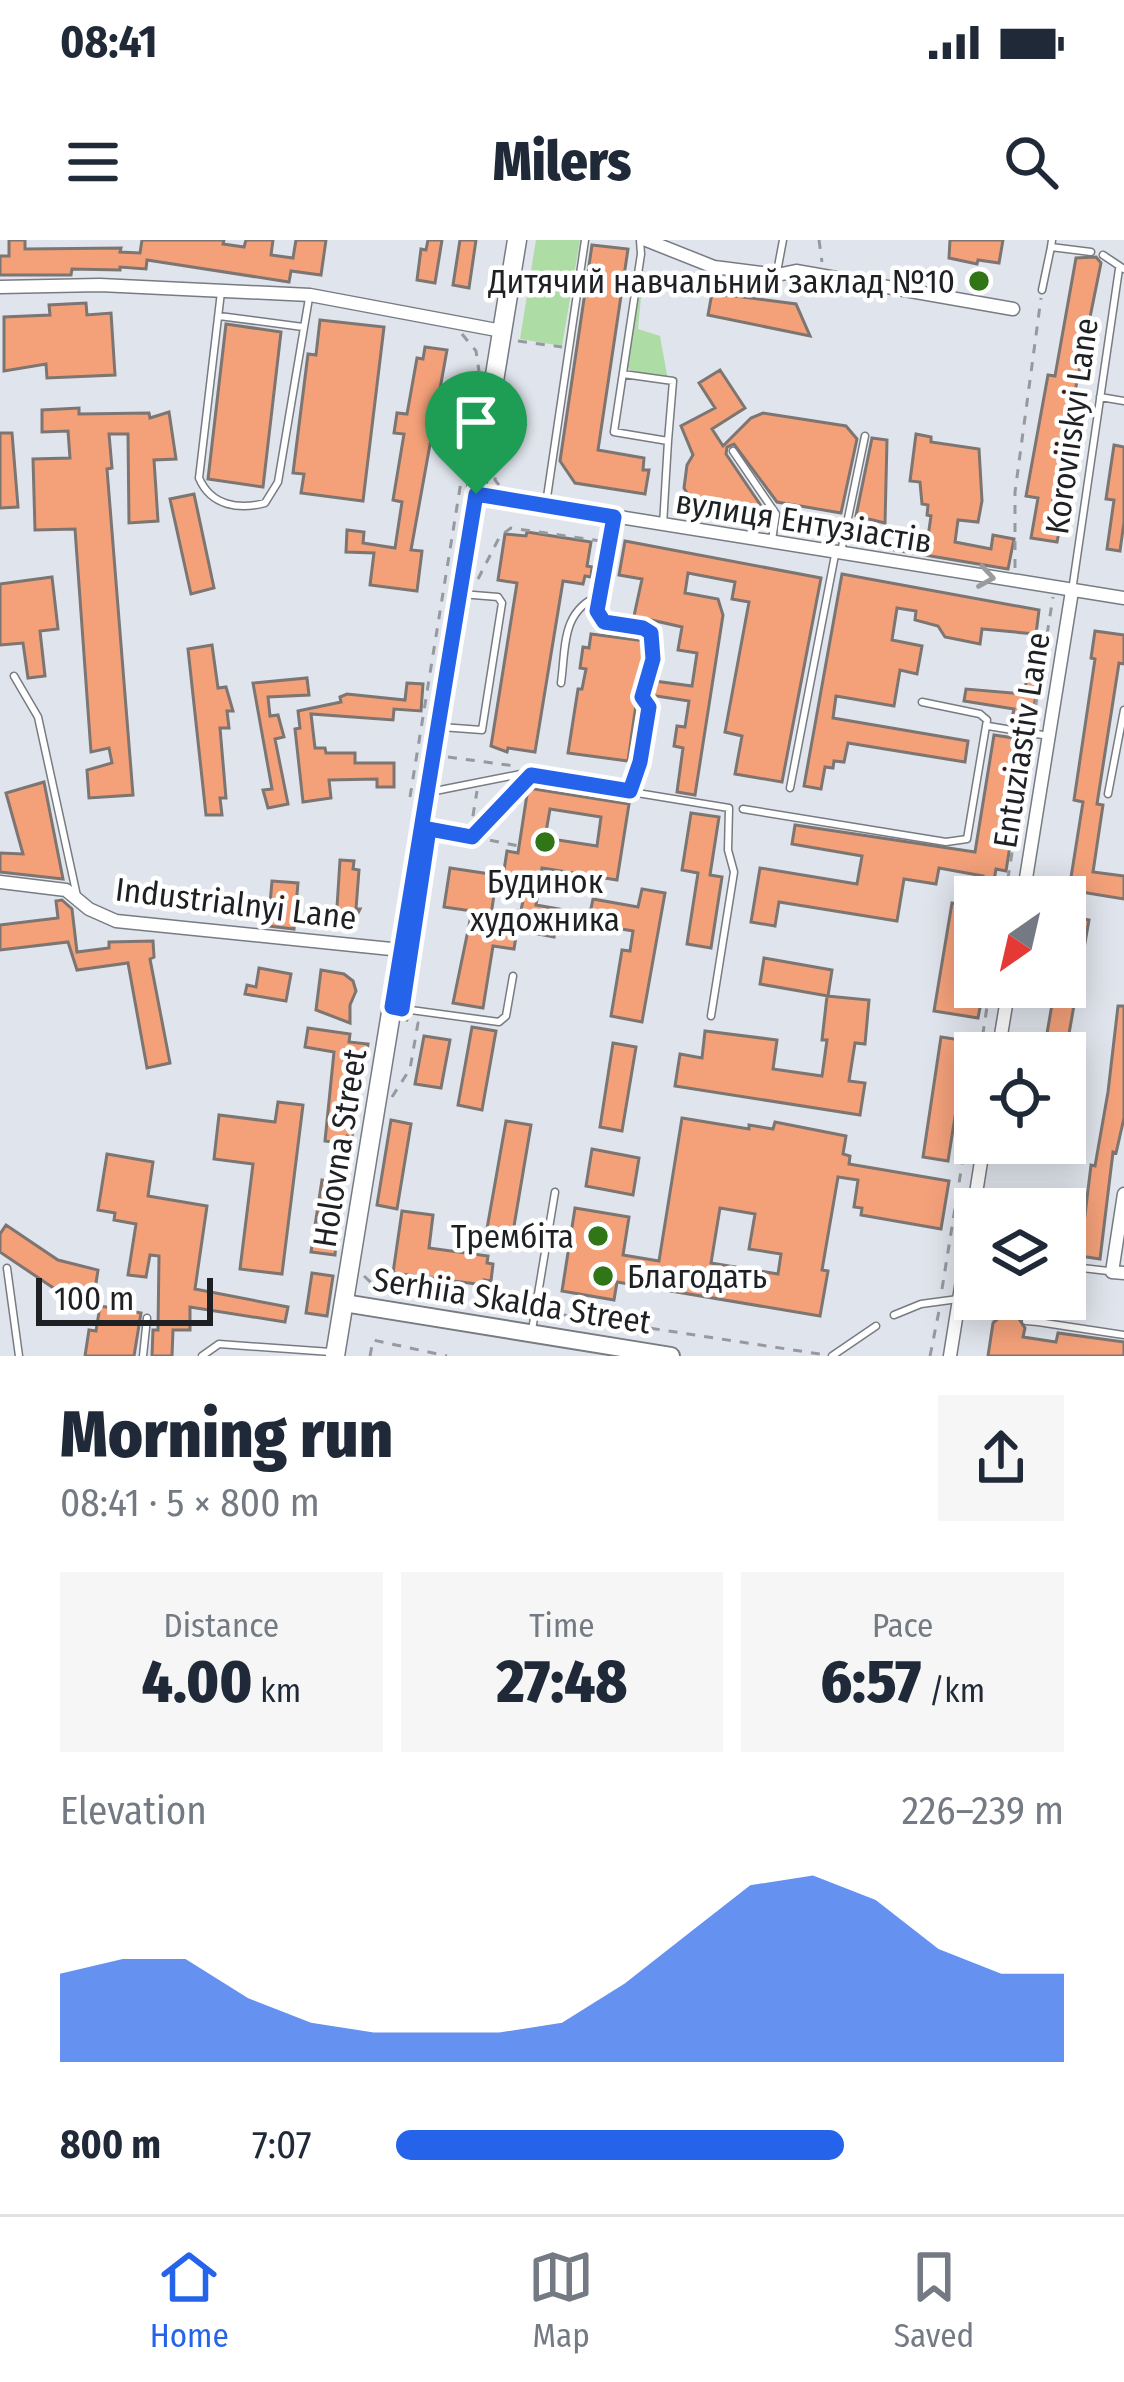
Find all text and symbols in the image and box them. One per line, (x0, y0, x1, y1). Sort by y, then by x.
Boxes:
text: 08:41 (60, 15, 158, 69)
icon: menu (60, 129, 126, 195)
icon: search (998, 129, 1064, 195)
text: Milers (493, 130, 631, 194)
place label: Дитячий навчальний заклад №10 (487, 262, 955, 302)
marker: Дитячий навчальний заклад №10 (966, 268, 992, 294)
street label: Koroviiskyi Lane (1037, 315, 1107, 537)
pin (425, 371, 527, 494)
icon: arrive (443, 389, 509, 455)
street label: вулиця Ентузіастів (673, 482, 935, 562)
one-way arrow (976, 563, 995, 589)
street label: Entuziastiv Lane (985, 629, 1059, 851)
marker: Будинок художника (532, 829, 558, 855)
place label: Будинок художника (470, 862, 620, 940)
street label: Industrialnyi Lane (113, 869, 359, 939)
north arrow (954, 876, 1086, 1008)
map controls (954, 876, 1086, 1320)
button: locate (954, 1032, 1086, 1164)
street label: Holovna Street (305, 1046, 375, 1250)
button: layers (954, 1188, 1086, 1320)
place label: Трембіта (451, 1217, 574, 1257)
marker: Трембіта (585, 1223, 611, 1249)
place label: Благодать (627, 1257, 767, 1297)
street label: Serhiia Skalda Street (370, 1259, 654, 1343)
marker: Благодать (590, 1263, 616, 1289)
scale bar (36, 1272, 213, 1325)
text: 100 m (54, 1279, 134, 1319)
text: Morning run (60, 1395, 393, 1474)
button: share (938, 1395, 1064, 1521)
text: 08:41 · 5 × 800 m (60, 1480, 320, 1526)
text: Distance (164, 1606, 279, 1646)
text: Time (529, 1606, 595, 1646)
text: Pace (872, 1606, 933, 1646)
text: 4.00 (142, 1646, 253, 1718)
text: 27:48 (496, 1646, 628, 1718)
text: 6:57 (820, 1646, 921, 1718)
text: km (253, 1671, 301, 1711)
text: /km (921, 1671, 985, 1711)
text: Elevation (60, 1788, 207, 1834)
text: 226–239 m (902, 1788, 1064, 1834)
text: 800 m (60, 2122, 161, 2168)
text: 7:07 (252, 2122, 311, 2168)
tab: Home (150, 2244, 229, 2356)
tab: Map (528, 2244, 594, 2356)
tab: Saved (894, 2244, 974, 2356)

